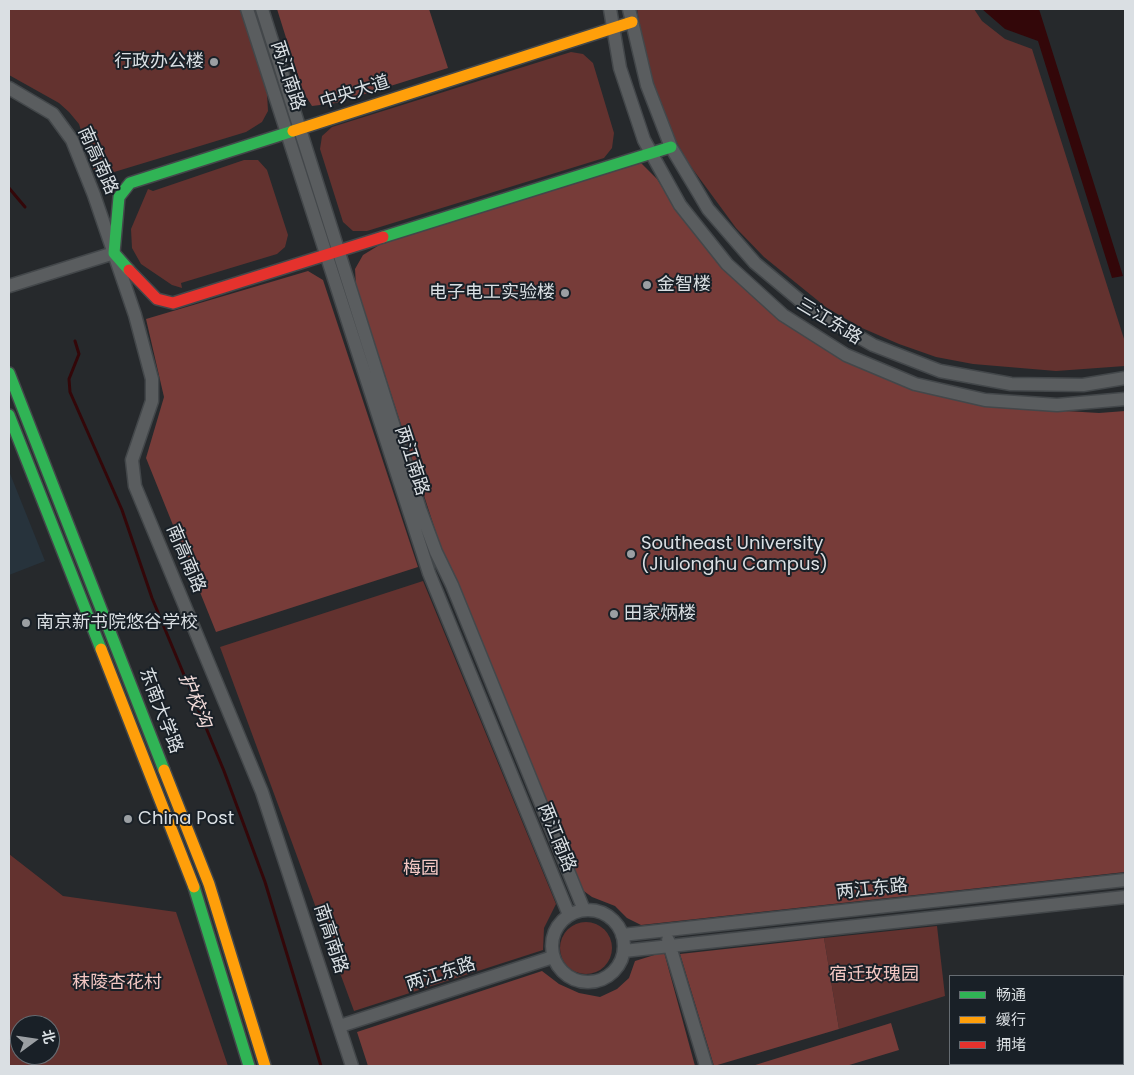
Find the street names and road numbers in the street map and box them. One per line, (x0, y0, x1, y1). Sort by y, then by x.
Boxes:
street label: 两江南路 (266, 38, 308, 114)
street label: 中央大道 (317, 72, 393, 114)
street label: 南高南路 (72, 124, 122, 198)
street label: 三江东路 (793, 294, 865, 350)
street label: 两江南路 (390, 423, 432, 499)
street label: 南高南路 (161, 522, 209, 596)
street label: 东南大学路 (134, 665, 186, 757)
street label: 两江南路 (533, 801, 579, 875)
street label: 两江东路 (835, 875, 909, 905)
street label: 南高南路 (309, 901, 351, 977)
street label: 两江东路 (403, 954, 479, 996)

